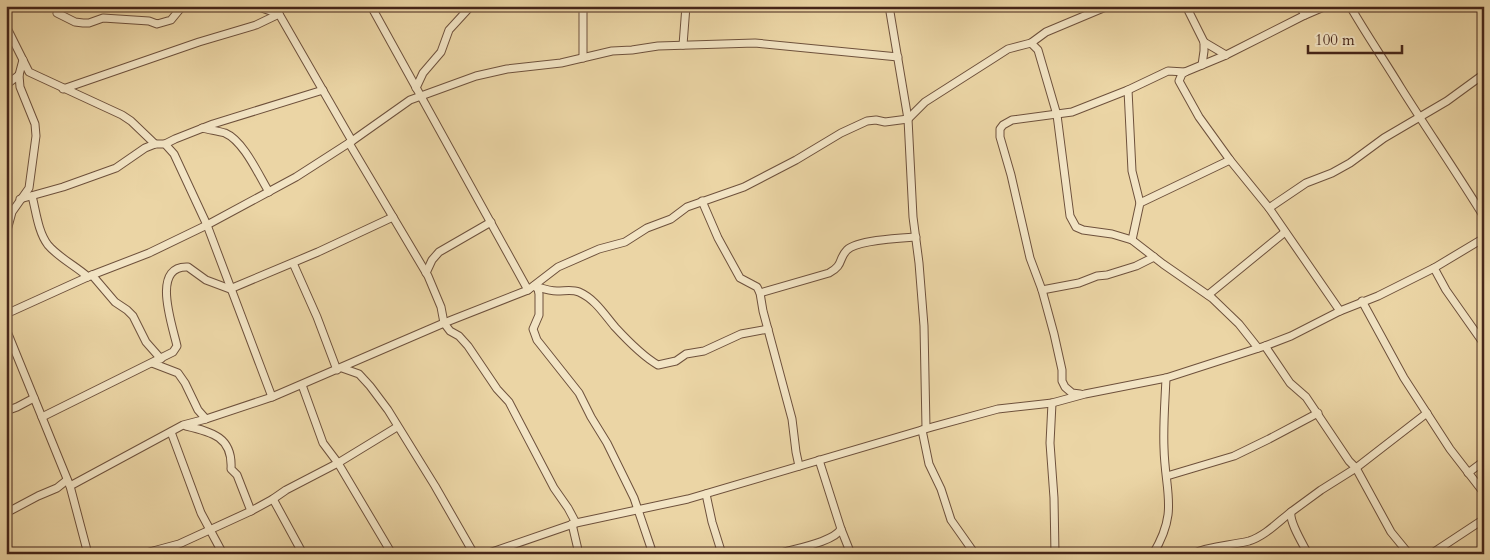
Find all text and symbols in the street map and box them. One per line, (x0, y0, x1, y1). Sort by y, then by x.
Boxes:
scale bar (1308, 22, 1401, 54)
text: 100 m (1315, 30, 1355, 50)

